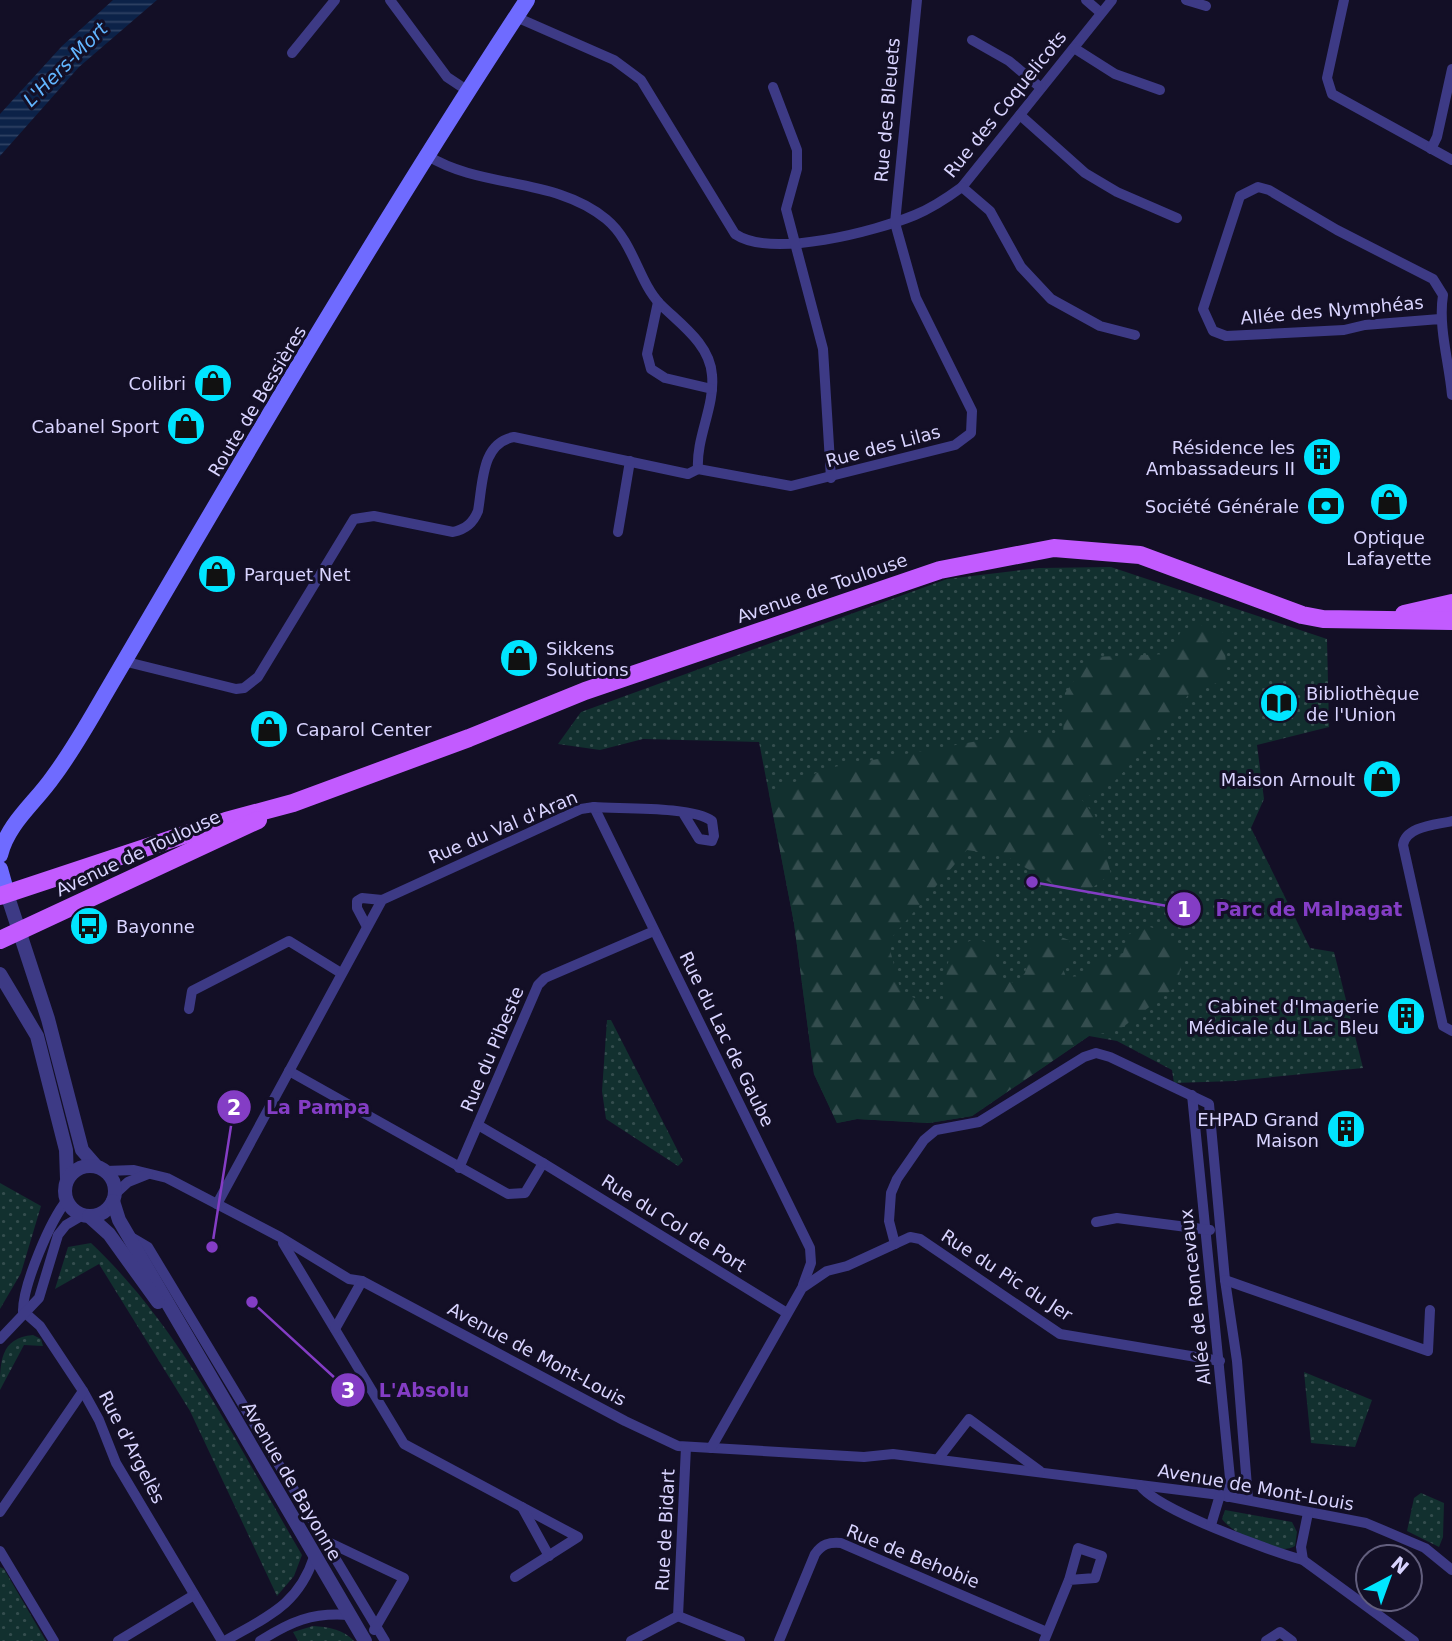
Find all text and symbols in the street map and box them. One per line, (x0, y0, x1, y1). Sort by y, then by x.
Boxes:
water label: L'Hers-Mort (18, 16, 113, 111)
street label: Rue des Coquelicots (939, 27, 1071, 181)
street label: Rue des Bleuets (870, 37, 904, 183)
street label: Allée des Nymphéas (1240, 292, 1424, 328)
street label: Route de Bessières (204, 322, 310, 480)
shop icon: Colibri (192, 362, 234, 404)
place label: Colibri (129, 373, 186, 394)
shop icon: Cabanel Sport (165, 405, 207, 447)
place label: Cabanel Sport (31, 416, 159, 437)
street label: Rue des Lilas (823, 421, 943, 471)
building icon: Résidence les Ambassadeurs II (1301, 436, 1343, 478)
place label: Résidence les Ambassadeurs II (1146, 437, 1295, 479)
shop icon: Optique Lafayette (1368, 481, 1410, 523)
bank icon: Société Générale (1305, 485, 1347, 527)
place label: Société Générale (1145, 496, 1299, 517)
place label: Optique Lafayette (1346, 527, 1432, 569)
street label: Avenue de Toulouse (734, 549, 910, 627)
shop icon: Parquet Net (196, 553, 238, 595)
place label: Parquet Net (244, 564, 350, 585)
shop icon: Sikkens Solutions (498, 637, 540, 679)
place label: Sikkens Solutions (546, 638, 629, 680)
library icon: Bibliothèque de l'Union (1258, 682, 1300, 724)
place label: Bibliothèque de l'Union (1306, 683, 1419, 725)
shop icon: Caparol Center (248, 708, 290, 750)
place label: Caparol Center (296, 719, 432, 740)
shop icon: Maison Arnoult (1361, 758, 1403, 800)
place label: Maison Arnoult (1221, 769, 1355, 790)
street label: Rue du Val d'Aran (425, 786, 581, 868)
street label: Avenue de Toulouse (52, 806, 224, 900)
callout: Parc de Malpagat (1166, 889, 1416, 929)
text: 1 (1177, 898, 1191, 922)
text: Parc de Malpagat (1216, 898, 1402, 920)
bus stop icon: Bayonne (68, 905, 110, 947)
place label: Bayonne (116, 916, 195, 937)
street label: Rue du Lac de Gaube (675, 948, 779, 1130)
street label: Rue du Pibeste (456, 983, 528, 1115)
building icon: Cabinet d'Imagerie Médicale du Lac Bleu (1385, 995, 1427, 1037)
place label: Cabinet d'Imagerie Médicale du Lac Bleu (1188, 996, 1379, 1038)
callout: La Pampa (217, 1087, 384, 1127)
text: 2 (227, 1096, 241, 1120)
text: La Pampa (266, 1096, 370, 1118)
building icon: EHPAD Grand Maison (1325, 1108, 1367, 1150)
place label: EHPAD Grand Maison (1197, 1109, 1319, 1151)
street label: Rue du Col de Port (598, 1170, 750, 1276)
street label: Allée de Roncevaux (1175, 1207, 1215, 1386)
street label: Rue du Pic du Jer (938, 1225, 1077, 1325)
street label: Avenue de Mont-Louis (444, 1298, 630, 1410)
callout: L'Absolu (330, 1370, 484, 1410)
text: 3 (341, 1379, 355, 1403)
text: L'Absolu (379, 1379, 469, 1401)
street label: Rue d'Argelès (95, 1387, 169, 1507)
street label: Avenue de Bayonne (238, 1398, 346, 1564)
street label: Avenue de Mont-Louis (1156, 1459, 1356, 1515)
street label: Rue de Bidart (651, 1468, 679, 1592)
street label: Rue de Behobie (843, 1520, 983, 1592)
north arrow (1354, 1543, 1424, 1613)
text: N (1387, 1552, 1413, 1579)

